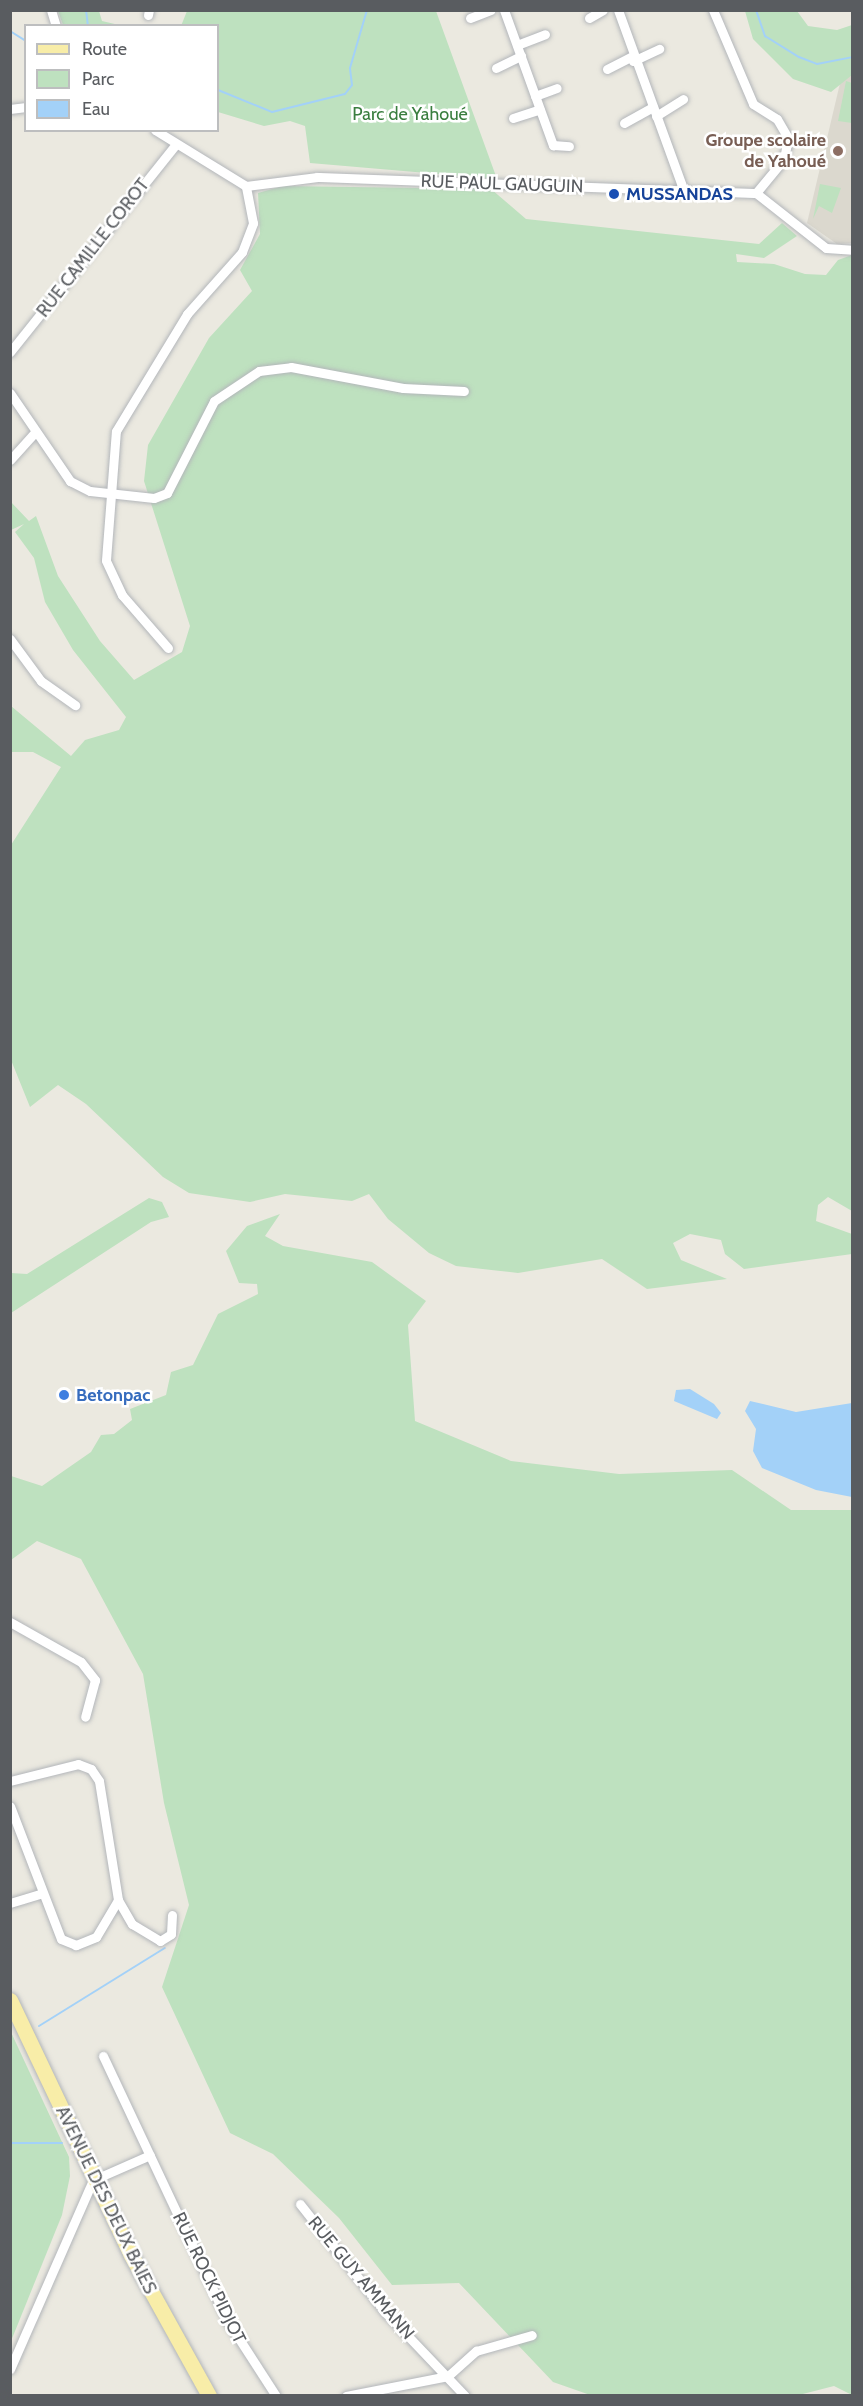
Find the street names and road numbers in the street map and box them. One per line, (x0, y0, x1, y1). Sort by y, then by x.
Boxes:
street label: RUE PAUL GAUGUIN (420, 170, 584, 198)
street label: RUE CAMILLE COROT (32, 174, 154, 322)
street label: AVENUE DES DEUX BAIES (51, 2103, 161, 2297)
street label: RUE ROCK PIDJOT (168, 2209, 250, 2347)
street label: RUE GUY AMMANN (303, 2212, 419, 2344)

